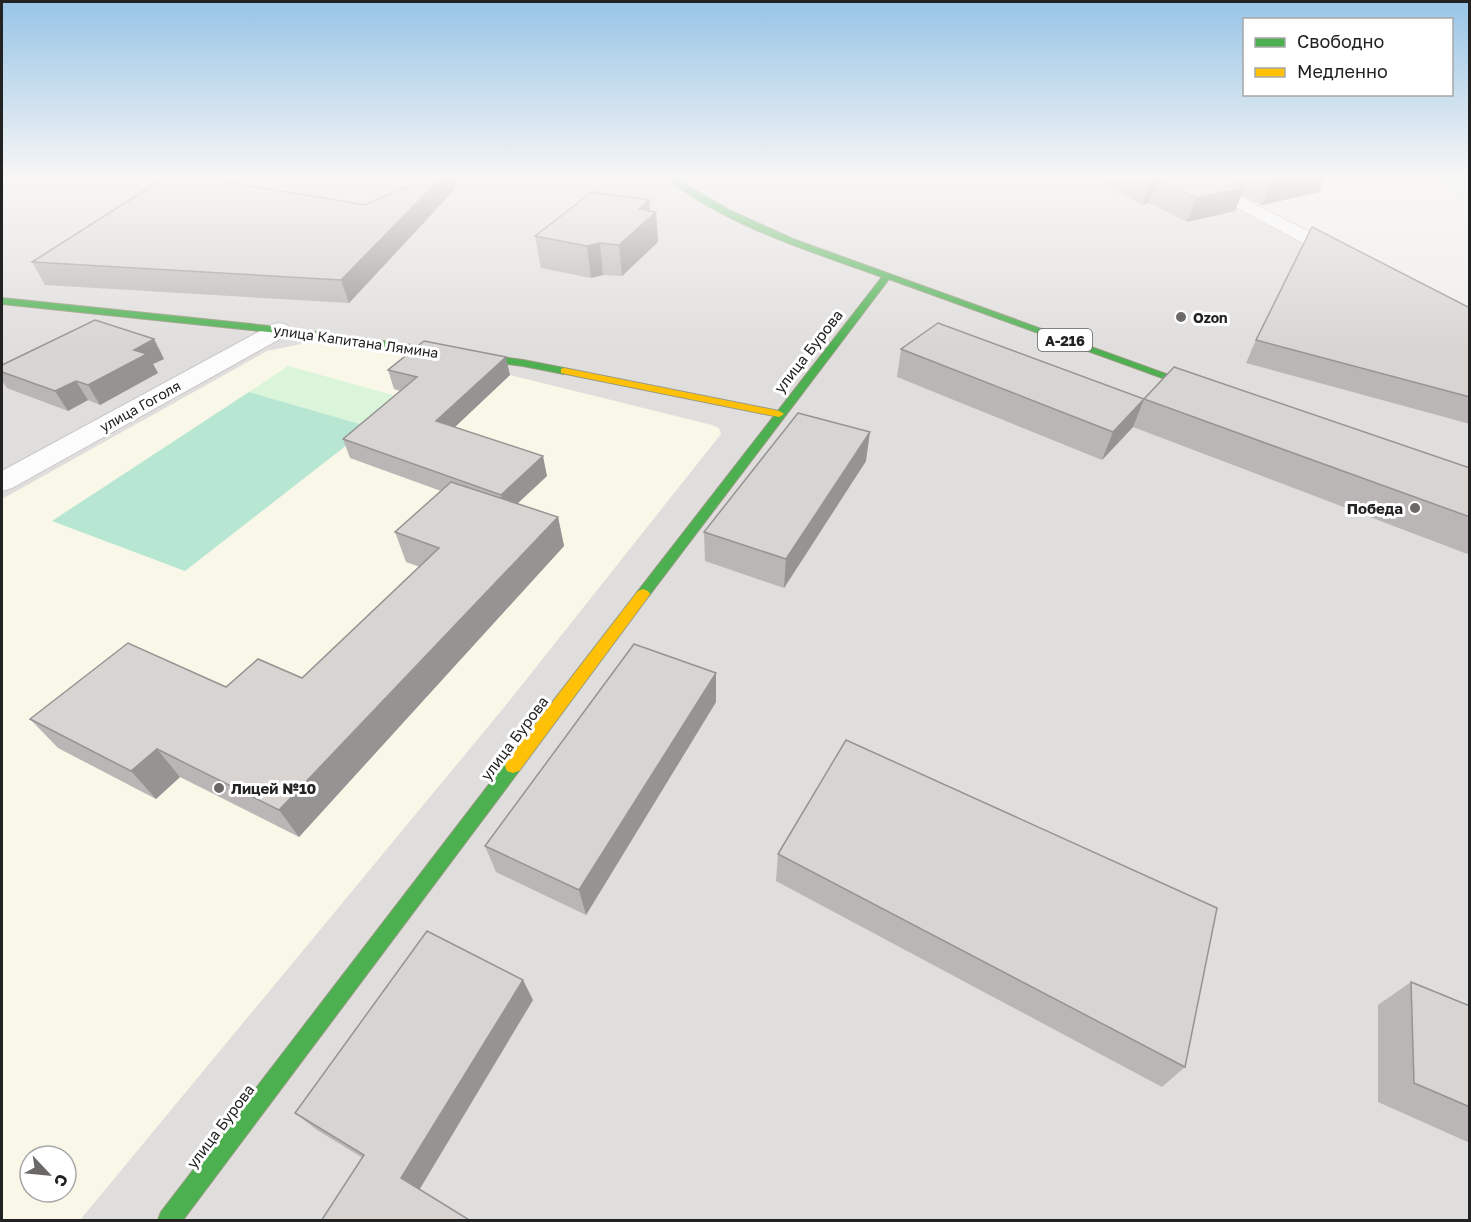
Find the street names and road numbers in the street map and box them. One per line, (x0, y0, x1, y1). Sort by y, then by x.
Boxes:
street label: улица Бурова (770, 306, 846, 396)
street label: улица Капитана Лямина (272, 321, 440, 361)
road number: А-216 (1038, 329, 1092, 351)
street label: улица Гоголя (97, 377, 183, 435)
street label: улица Бурова (476, 692, 552, 784)
street label: улица Бурова (182, 1080, 258, 1172)

